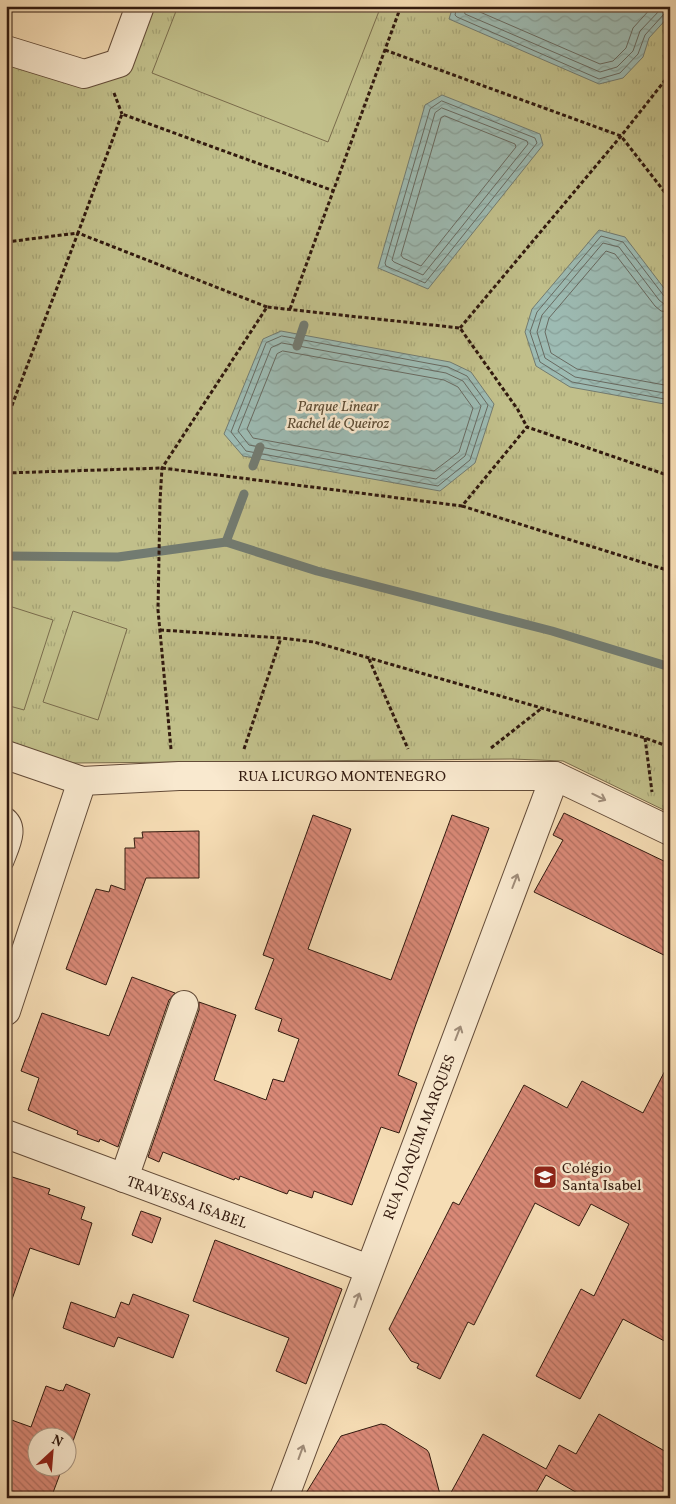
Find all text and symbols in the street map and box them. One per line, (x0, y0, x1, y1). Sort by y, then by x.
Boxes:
park label: Parque Linear Rachel de Queiroz (287, 397, 389, 435)
street label: RUA LICURGO MONTENEGRO (238, 767, 446, 788)
one-way arrow (591, 793, 606, 802)
one-way arrow (511, 874, 521, 889)
one-way arrow (454, 1026, 463, 1041)
street label: RUA JOAQUIM MARQUES (379, 1052, 462, 1223)
place label: Colégio Santa Isabel (562, 1159, 641, 1197)
school or university icon: Colégio Santa Isabel (532, 1164, 558, 1190)
street label: TRAVESSA ISABEL (123, 1172, 250, 1235)
one-way arrow (353, 1293, 362, 1308)
north arrow (28, 1426, 78, 1476)
text: N (48, 1431, 66, 1452)
one-way arrow (297, 1445, 306, 1460)

